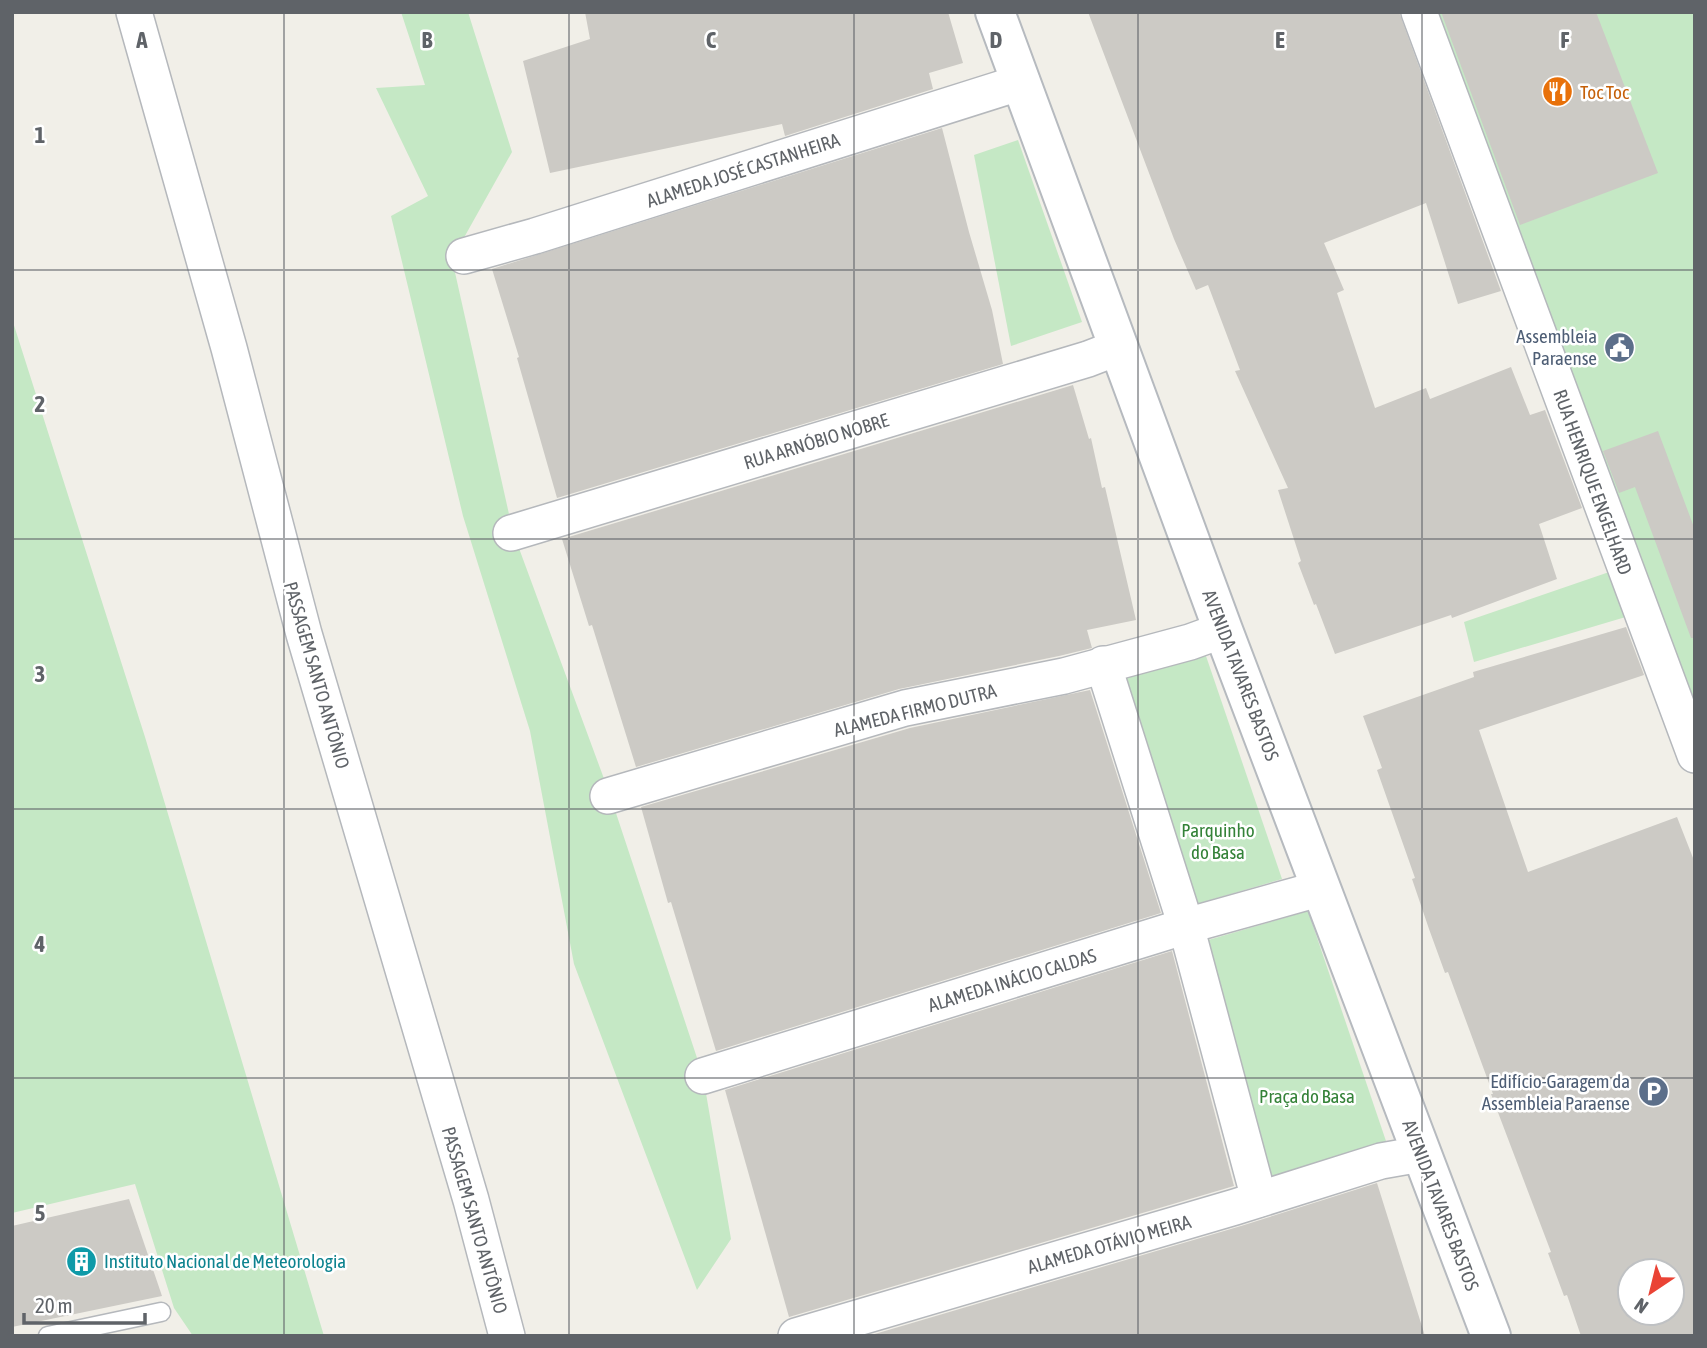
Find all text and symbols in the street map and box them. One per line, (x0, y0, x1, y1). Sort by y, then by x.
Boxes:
text: A (135, 27, 148, 53)
text: B (422, 27, 433, 53)
text: C (706, 27, 717, 53)
text: D (990, 27, 1003, 53)
text: E (1275, 27, 1285, 53)
text: F (1560, 27, 1570, 53)
restaurant icon: Toc Toc (1540, 75, 1574, 109)
place label: Toc Toc (1580, 81, 1630, 103)
text: 1 (35, 122, 46, 148)
street label: ALAMEDA JOSÉ CASTANHEIRA (644, 128, 843, 212)
place label: Assembleia Paraense (1516, 325, 1597, 369)
public building icon: Assembleia Paraense (1603, 330, 1637, 364)
street label: RUA HENRIQUE ENGELHARD (1549, 386, 1637, 578)
text: 2 (35, 391, 45, 417)
street label: RUA ARNÓBIO NOBRE (741, 409, 891, 473)
street label: PASSAGEM SANTO ANTÔNIO (280, 579, 354, 771)
street label: AVENIDA TAVARES BASTOS (1198, 586, 1284, 764)
text: 3 (35, 661, 45, 687)
street label: ALAMEDA FIRMO DUTRA (831, 679, 999, 741)
park label: Parquinho do Basa (1181, 819, 1255, 863)
text: 4 (34, 931, 46, 957)
street label: ALAMEDA INÁCIO CALDAS (925, 944, 1099, 1016)
place label: Edifício-Garagem da Assembleia Paraense (1482, 1070, 1630, 1114)
parking icon: Edifício-Garagem da Assembleia Paraense (1636, 1075, 1670, 1109)
park label: Praça do Basa (1259, 1085, 1355, 1107)
street label: AVENIDA TAVARES BASTOS (1398, 1116, 1484, 1294)
street label: PASSAGEM SANTO ANTÔNIO (438, 1124, 512, 1316)
text: 5 (35, 1200, 46, 1226)
street label: ALAMEDA OTÁVIO MEIRA (1025, 1210, 1194, 1278)
building icon: Instituto Nacional de Meteorologia (64, 1244, 98, 1278)
place label: Instituto Nacional de Meteorologia (104, 1250, 346, 1272)
north arrow (1616, 1257, 1686, 1327)
scale bar (24, 1282, 145, 1326)
text: 20 m (35, 1293, 73, 1317)
text: N (1630, 1294, 1652, 1318)

